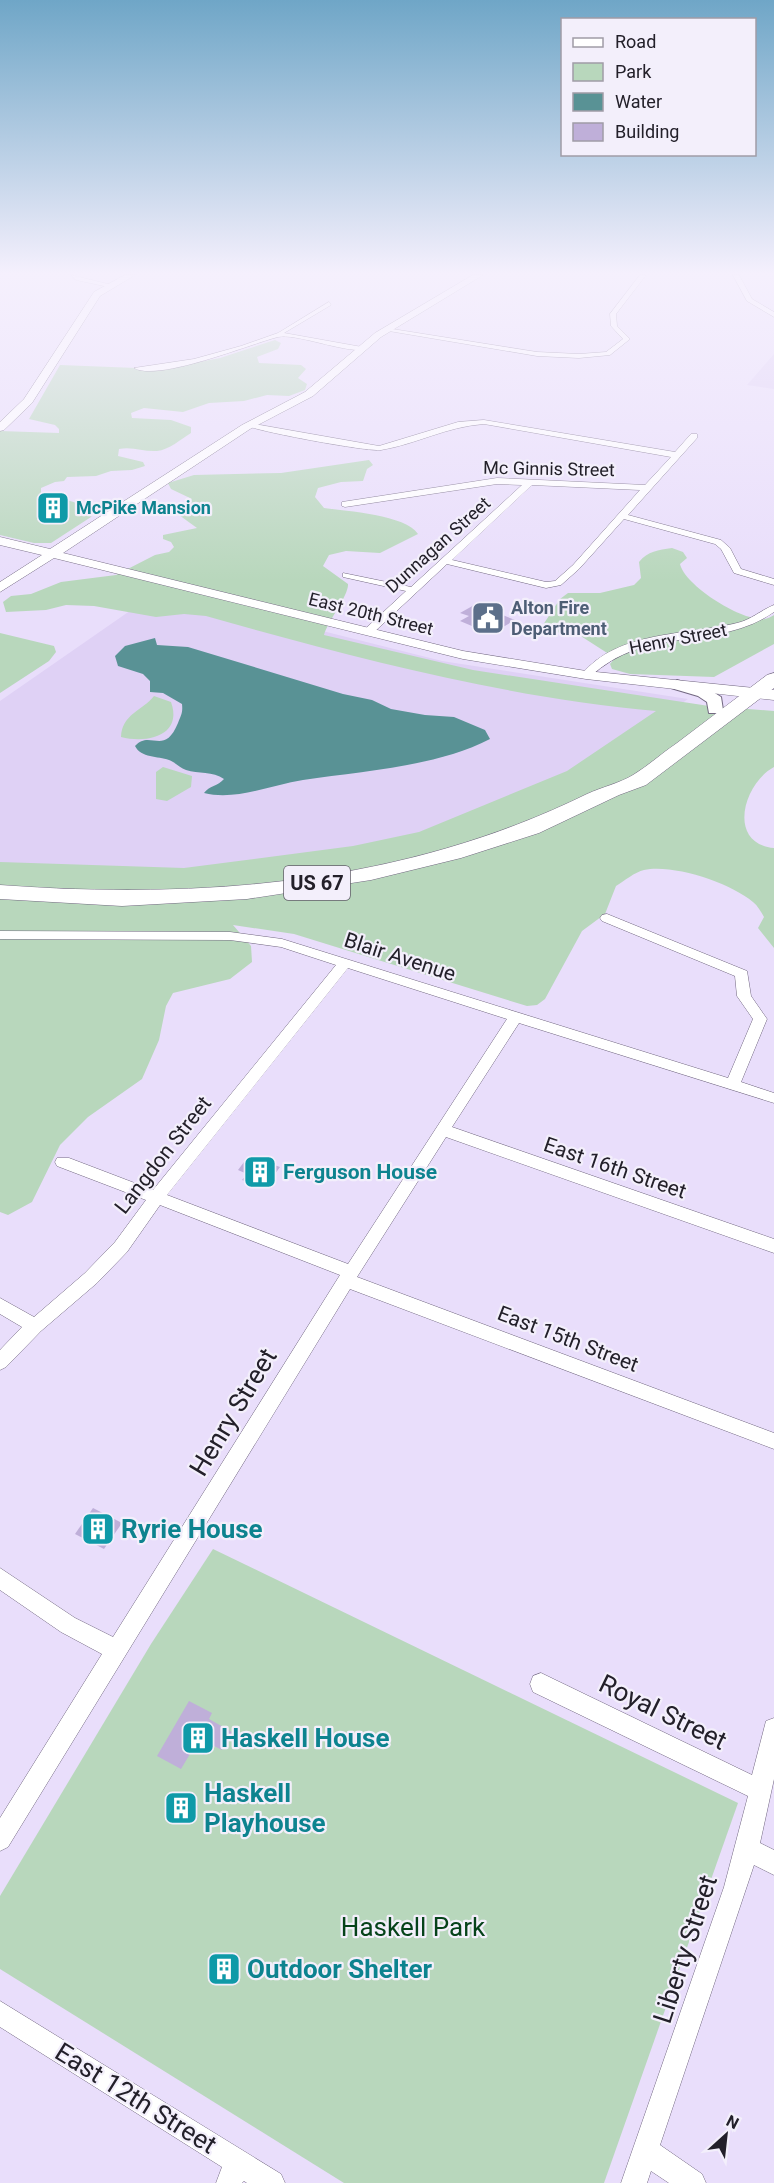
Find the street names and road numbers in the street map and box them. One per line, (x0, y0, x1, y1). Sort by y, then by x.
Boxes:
street label: Mc Ginnis Street (483, 457, 615, 480)
street label: Dunnagan Street (381, 492, 494, 597)
street label: East 20th Street (307, 588, 436, 639)
street label: Henry Street (627, 619, 729, 658)
road number: US 67 (284, 866, 350, 900)
street label: Blair Avenue (341, 928, 459, 986)
street label: Langdon Street (110, 1092, 216, 1218)
street label: East 16th Street (541, 1132, 689, 1204)
street label: East 15th Street (494, 1301, 642, 1377)
street label: Henry Street (183, 1343, 283, 1481)
street label: Royal Street (594, 1668, 732, 1756)
street label: Liberty Street (647, 1871, 723, 2027)
street label: East 12th Street (50, 2036, 222, 2160)

